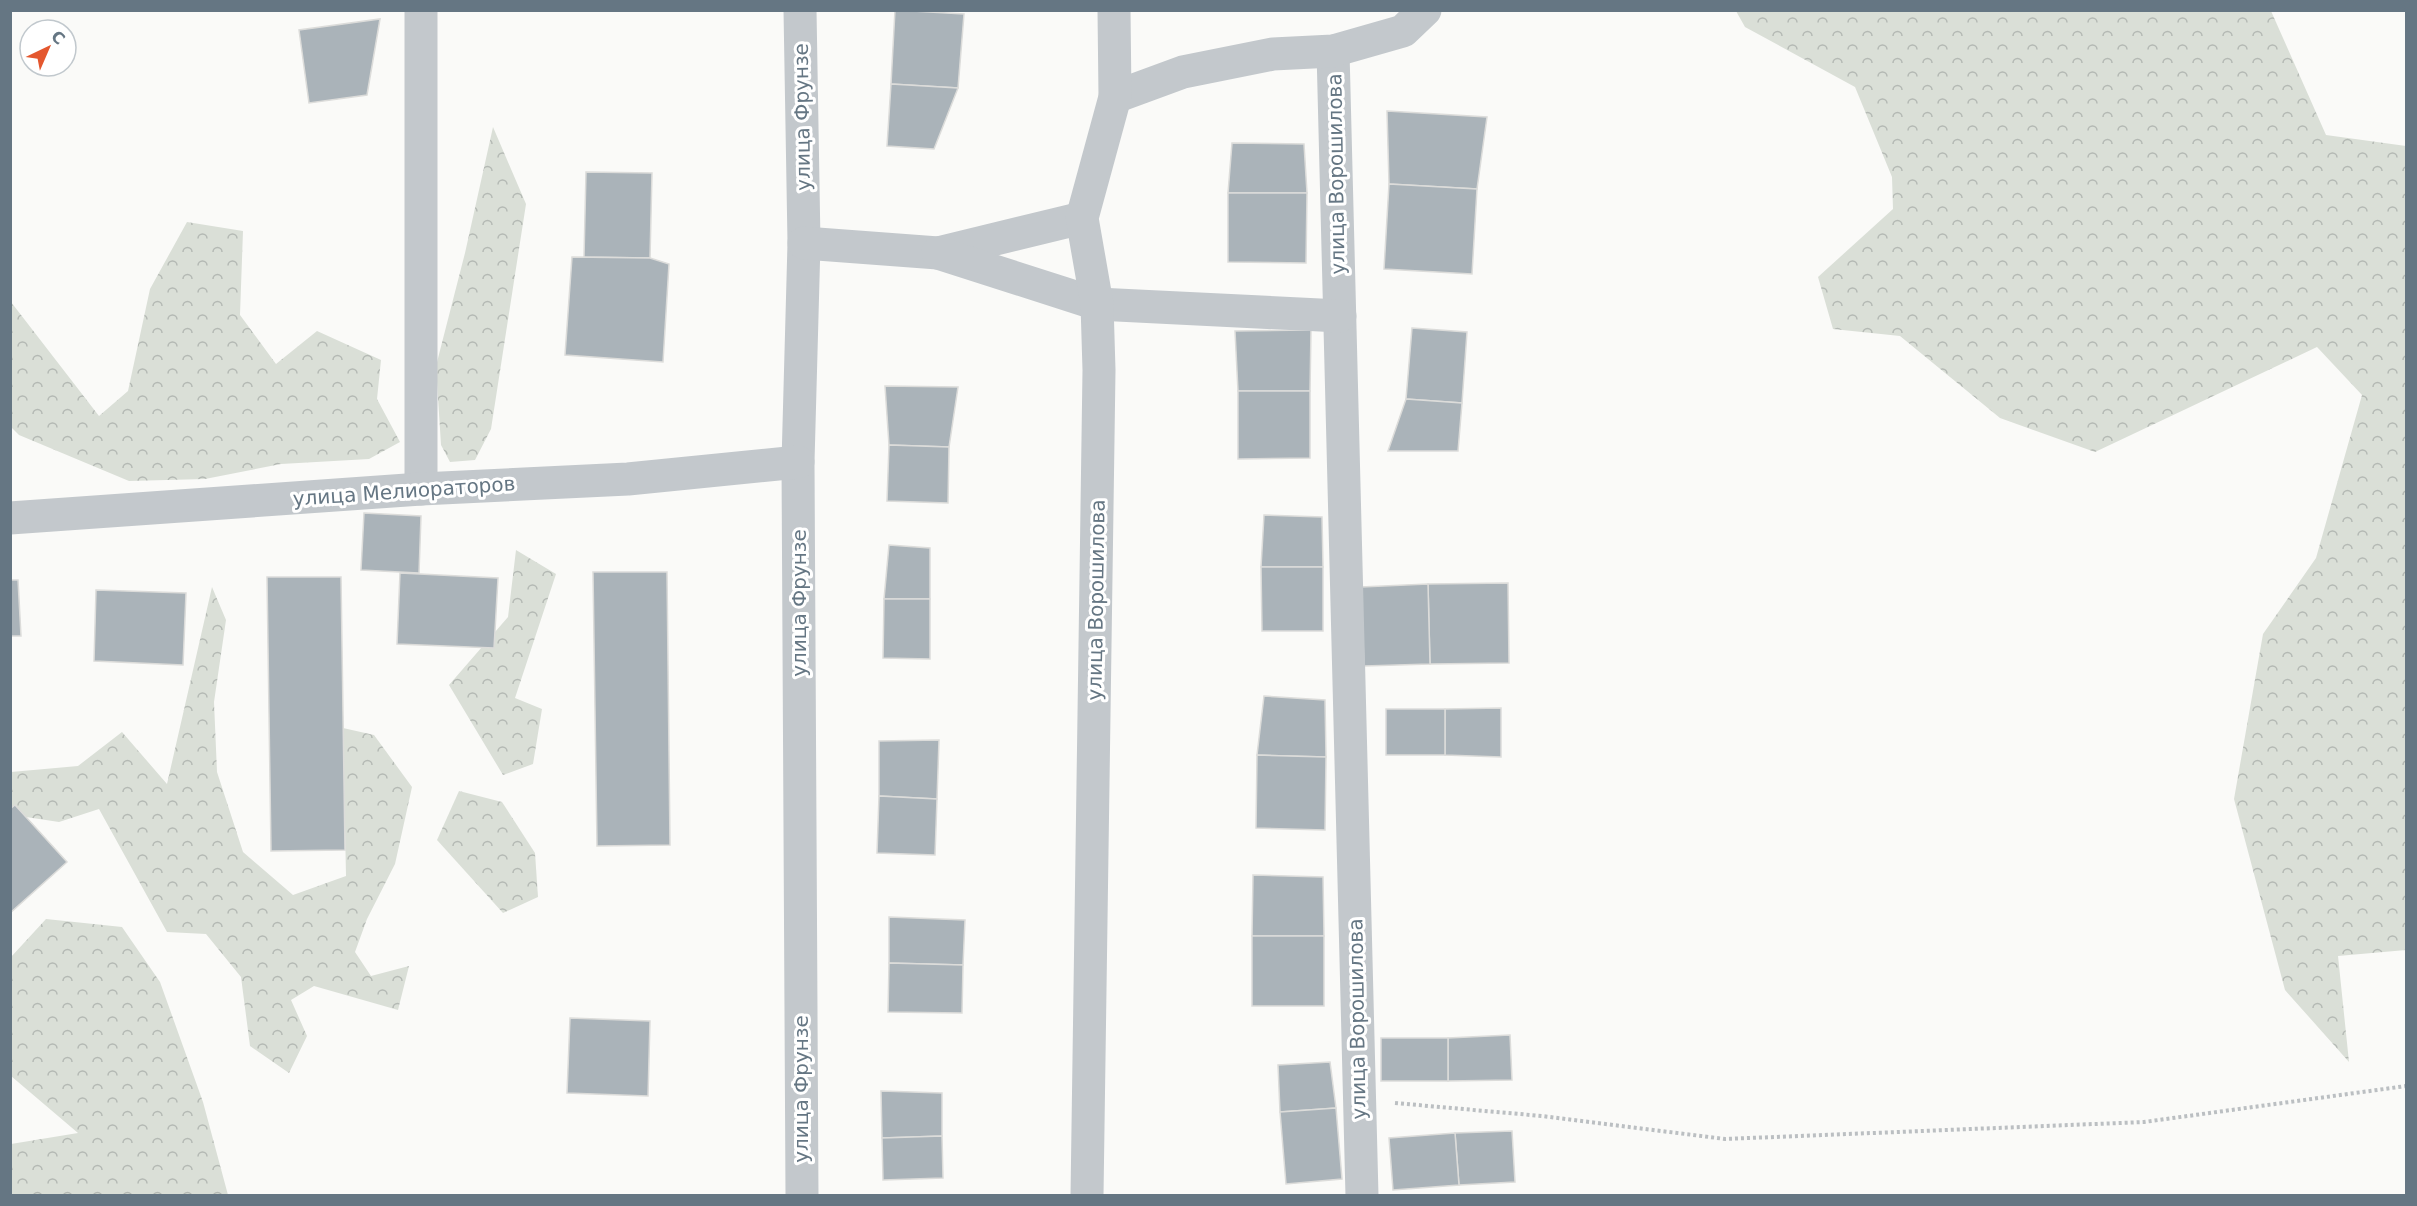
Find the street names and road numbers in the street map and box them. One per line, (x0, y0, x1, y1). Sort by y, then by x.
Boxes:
street label: улица Фрунзе (789, 43, 815, 191)
street label: улица Ворошилова (1322, 73, 1350, 275)
street label: улица Мелиораторов (292, 471, 516, 511)
street label: улица Ворошилова (1082, 499, 1110, 701)
street label: улица Фрунзе (787, 529, 811, 677)
street label: улица Ворошилова (1343, 918, 1371, 1120)
street label: улица Фрунзе (789, 1015, 813, 1163)

